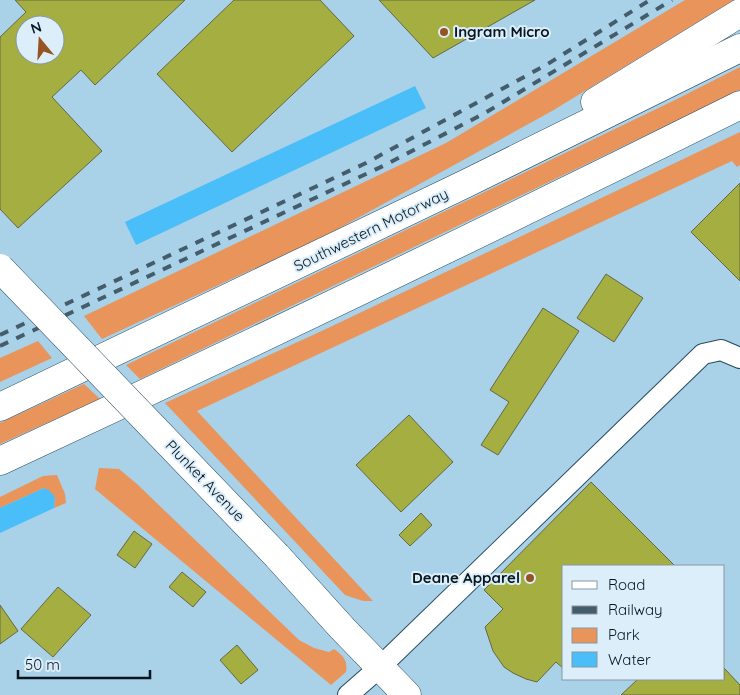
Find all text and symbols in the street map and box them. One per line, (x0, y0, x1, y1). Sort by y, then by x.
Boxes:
north arrow (15, 15, 65, 65)
text: N (28, 17, 44, 38)
place label: Ingram Micro (454, 22, 550, 41)
marker: Ingram Micro (438, 26, 450, 38)
street label: Southwestern Motorway (290, 184, 451, 275)
street label: Plunket Avenue (162, 436, 249, 525)
legend (562, 565, 725, 680)
place label: Deane Apparel (412, 568, 520, 587)
marker: Deane Apparel (524, 572, 536, 584)
text: Road (608, 575, 645, 594)
text: Railway (608, 600, 663, 619)
text: Park (608, 625, 640, 644)
scale bar (18, 648, 150, 680)
text: Water (608, 650, 651, 669)
text: 50 m (25, 655, 60, 674)

